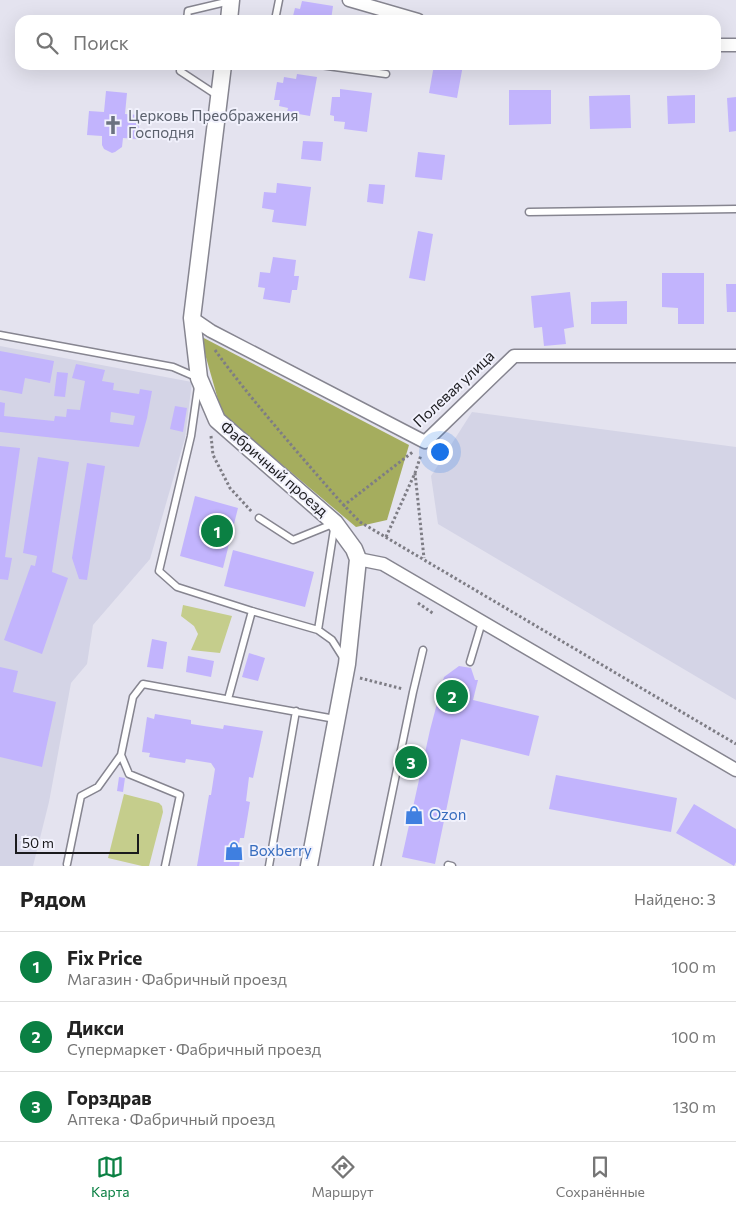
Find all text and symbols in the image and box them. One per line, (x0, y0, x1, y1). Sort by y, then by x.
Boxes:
search box (15, 15, 721, 70)
icon: search (33, 29, 61, 57)
text: Поиск (73, 31, 129, 54)
place label: Церковь Преображения Господня (128, 106, 298, 141)
church icon: Церковь Преображения Господня (102, 114, 124, 136)
street label: Полевая улица (409, 346, 498, 430)
street label: Фабричный проезд (217, 417, 332, 520)
your location (427, 439, 453, 465)
pin: 1 (201, 512, 233, 550)
pin: 2 (436, 677, 468, 715)
pin: 3 (395, 743, 427, 781)
shop icon: Ozon (403, 804, 425, 826)
place label: Ozon (429, 805, 466, 823)
scale bar (15, 831, 139, 854)
text: 50 m (22, 834, 54, 851)
shop icon: Boxberry (223, 840, 245, 862)
place label: Boxberry (249, 841, 312, 859)
text: Рядом (20, 886, 86, 911)
text: Найдено: 3 (634, 889, 716, 908)
text: Fix Price (67, 946, 142, 969)
text: 1 (32, 957, 40, 976)
text: 100 m (671, 957, 716, 976)
text: Магазин · Фабричный проезд (67, 969, 287, 988)
text: Дикси (67, 1016, 124, 1039)
text: 2 (31, 1027, 41, 1046)
text: 100 m (671, 1027, 716, 1046)
text: Супермаркет · Фабричный проезд (67, 1039, 321, 1058)
text: Горздрав (67, 1086, 152, 1109)
text: 3 (31, 1097, 41, 1116)
text: 130 m (673, 1097, 716, 1116)
text: Аптека · Фабричный проезд (67, 1109, 275, 1128)
tab: Карта (91, 1153, 130, 1200)
tab: Маршрут (312, 1153, 374, 1200)
tab: Сохранённые (556, 1153, 645, 1200)

